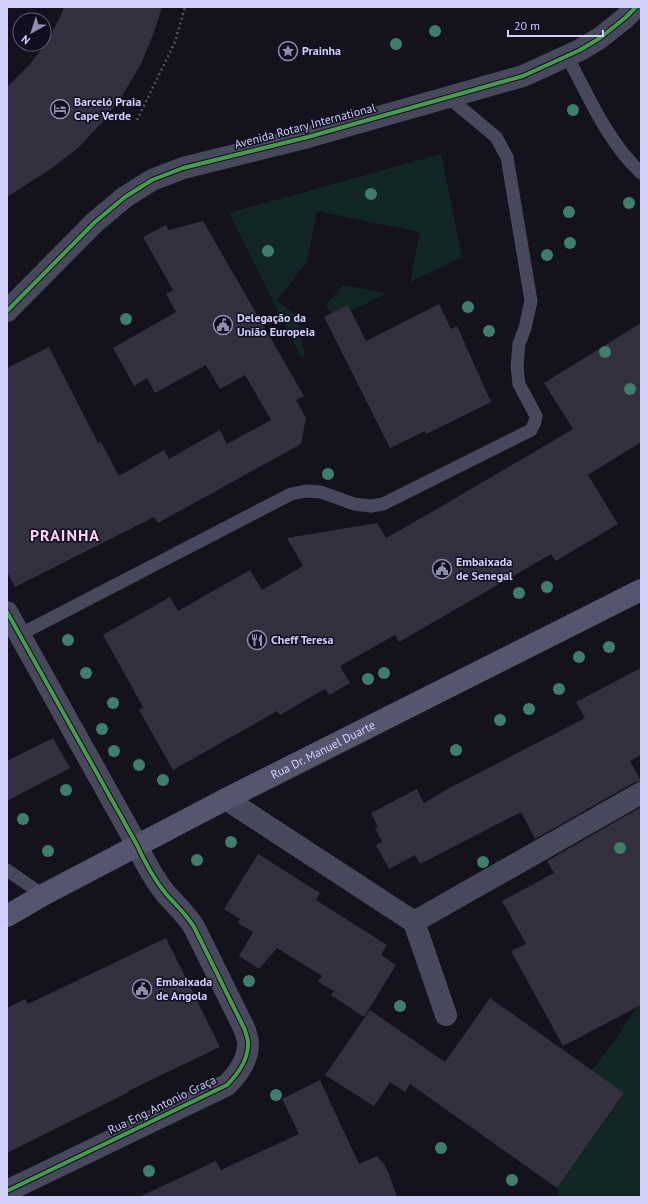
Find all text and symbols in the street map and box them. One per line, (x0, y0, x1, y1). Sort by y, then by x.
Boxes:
north arrow (12, 12, 52, 52)
scale bar (508, 12, 603, 38)
text: 20 m (514, 18, 540, 33)
text: N (18, 32, 33, 47)
place icon: Prainha (277, 40, 299, 62)
place label: Prainha (302, 43, 341, 58)
place label: Barceló Praia Cape Verde (74, 94, 141, 123)
hotel icon: Barceló Praia Cape Verde (49, 98, 71, 120)
street label: Avenida Rotary International (233, 99, 378, 152)
place label: Delegação da União Europeia (237, 310, 315, 339)
public building icon: Delegação da União Europeia (212, 314, 234, 336)
district label: PRAINHA (30, 525, 100, 545)
place label: Embaixada de Senegal (456, 554, 513, 583)
public building icon: Embaixada de Senegal (431, 558, 453, 580)
restaurant icon: Cheff Teresa (246, 629, 268, 651)
place label: Cheff Teresa (271, 632, 333, 647)
street label: Rua Dr. Manuel Duarte (268, 717, 378, 782)
place label: Embaixada de Angola (156, 974, 212, 1003)
public building icon: Embaixada de Angola (131, 978, 153, 1000)
street label: Rua Eng. Antonio Graça (105, 1072, 218, 1137)

